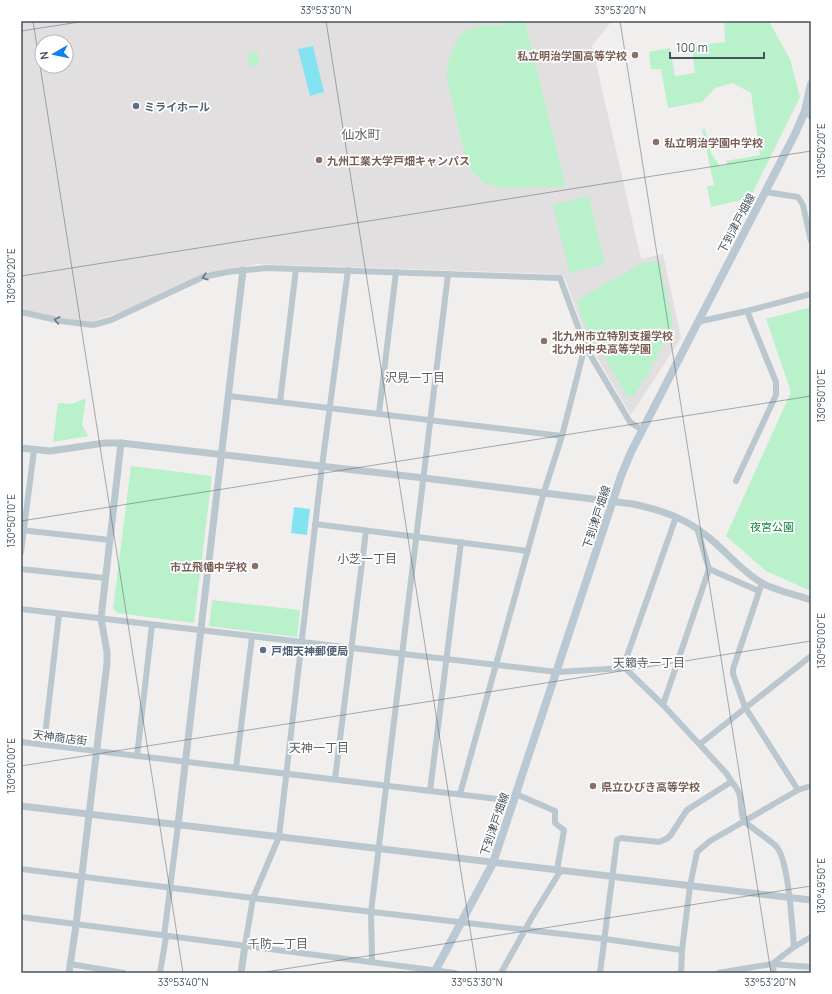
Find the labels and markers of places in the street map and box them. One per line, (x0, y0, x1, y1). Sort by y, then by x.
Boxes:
place label: 私立明治学園高等学校 (517, 48, 627, 63)
marker: 私立明治学園高等学校 (630, 50, 640, 60)
place label: ミライホール (144, 99, 210, 114)
marker: ミライホール (131, 101, 141, 111)
place label: 私立明治学園中学校 (664, 135, 763, 150)
marker: 私立明治学園中学校 (651, 137, 661, 147)
place label: 九州工業大学戸畑キャンパス (327, 153, 470, 168)
marker: 九州工業大学戸畑キャンパス (314, 155, 324, 165)
place label: 北九州市立特別支援学校 北九州中央高等学園 (552, 328, 673, 356)
marker: 北九州市立特別支援学校 北九州中央高等学園 (539, 336, 549, 346)
place label: 市立飛幡中学校 (170, 559, 247, 574)
marker: 市立飛幡中学校 (250, 561, 260, 571)
place label: 戸畑天神郵便局 (271, 643, 348, 658)
marker: 戸畑天神郵便局 (258, 645, 268, 655)
place label: 県立ひびき高等学校 (601, 779, 700, 794)
marker: 県立ひびき高等学校 (588, 781, 598, 791)

